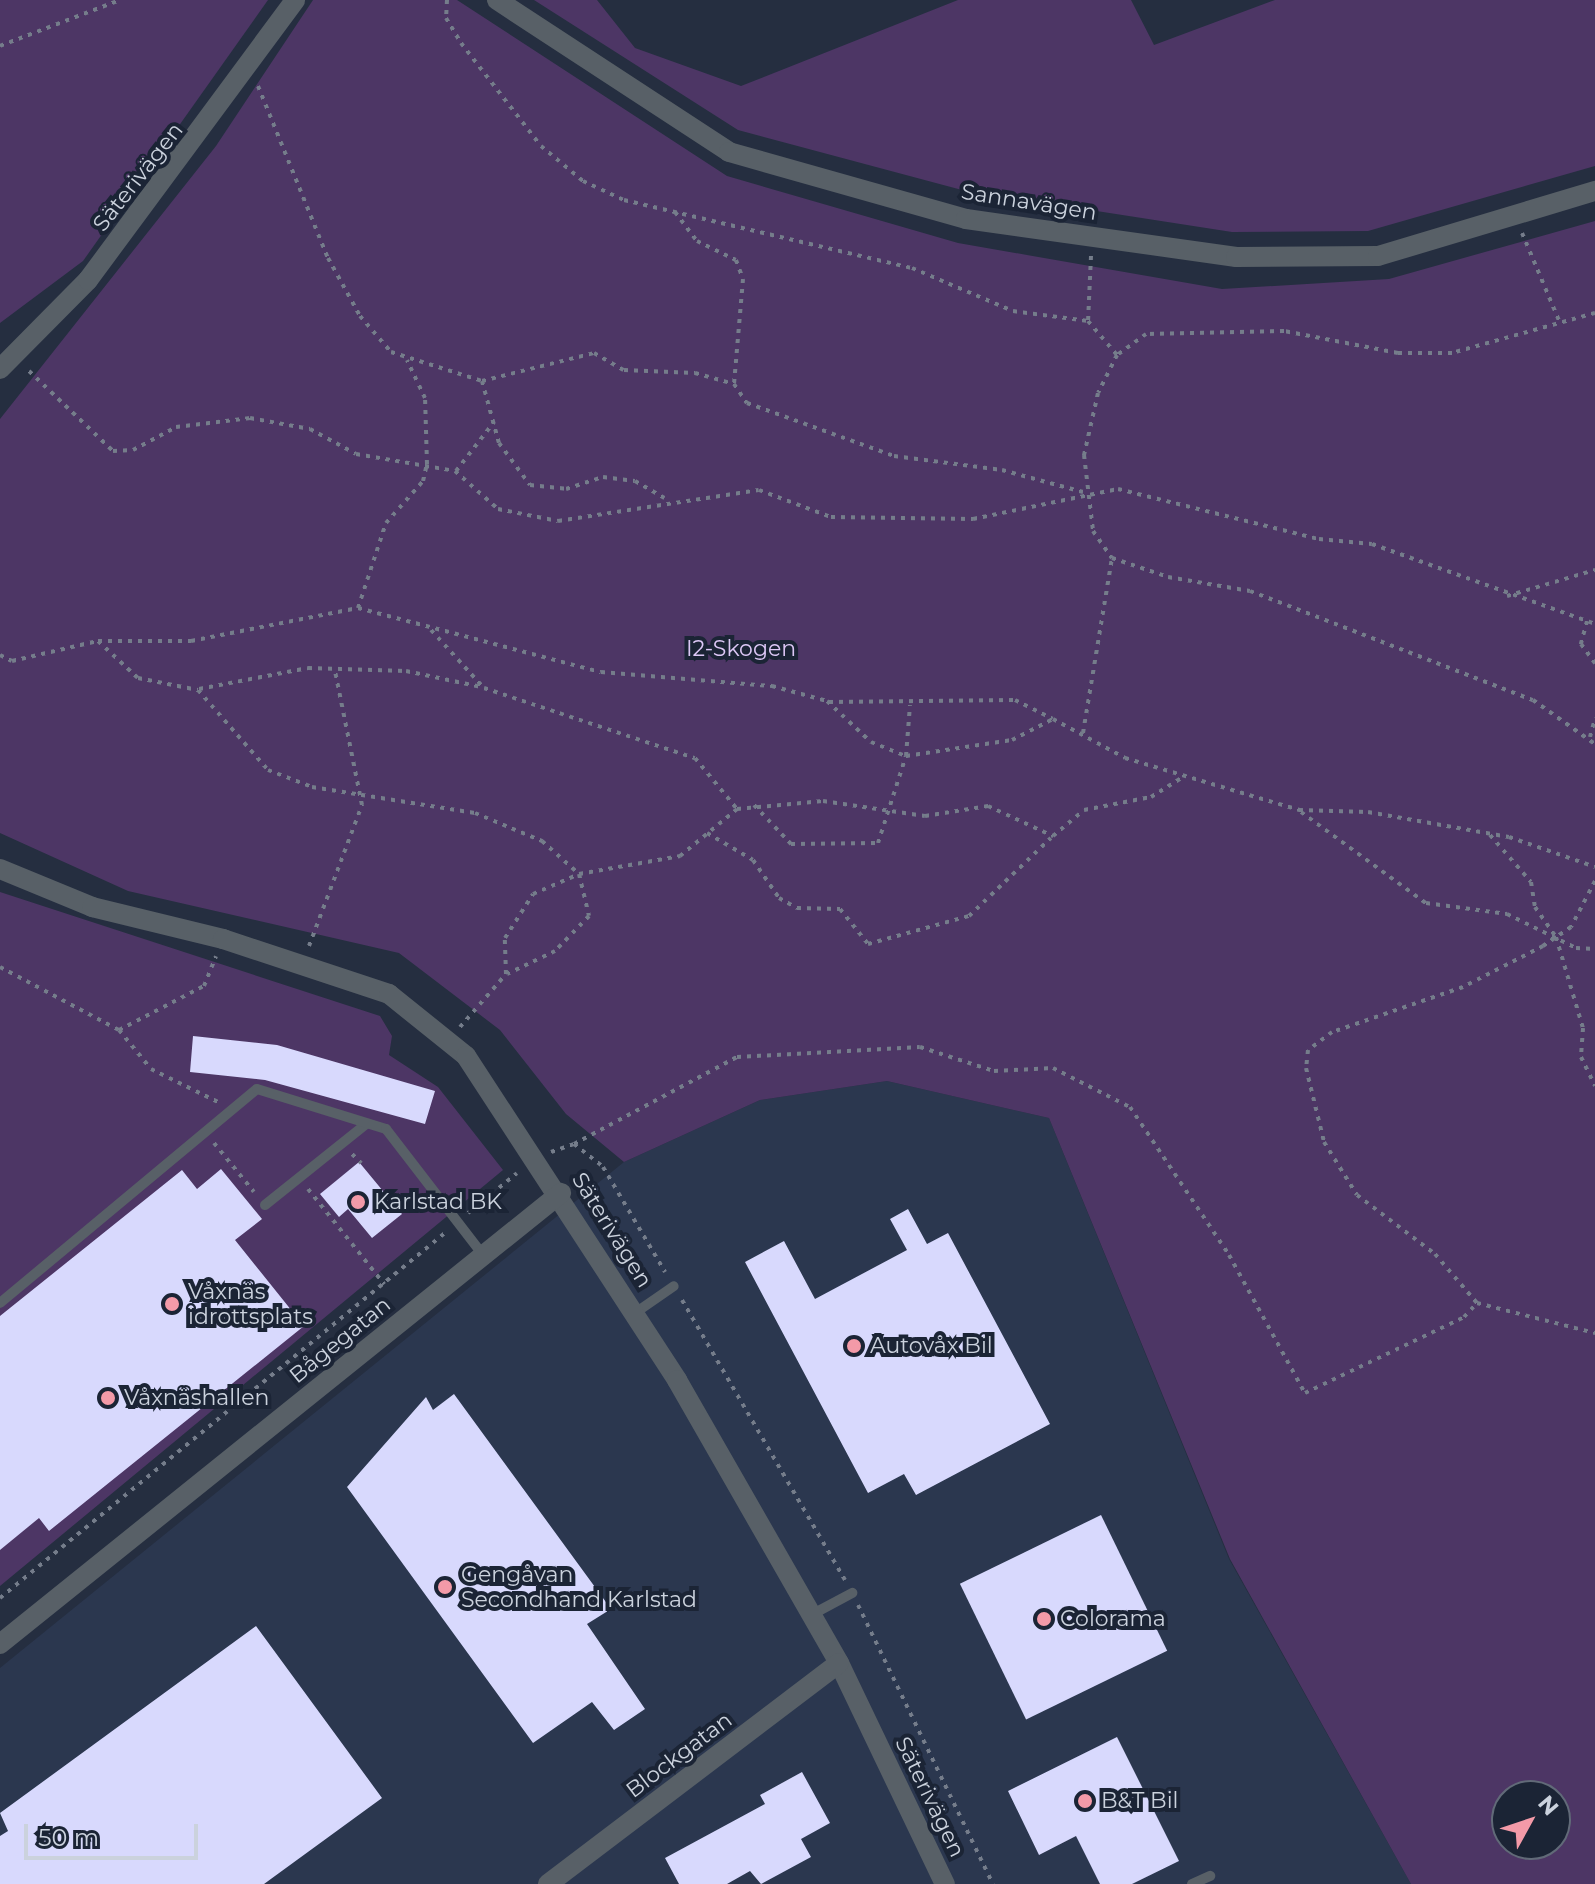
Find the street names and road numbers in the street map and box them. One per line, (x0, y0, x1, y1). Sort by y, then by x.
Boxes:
street label: Säterivägen (87, 117, 189, 237)
street label: Sannavägen (959, 178, 1099, 226)
street label: Säterivägen (566, 1168, 658, 1292)
street label: Bågegatan (284, 1291, 396, 1389)
street label: Blockgatan (621, 1707, 737, 1803)
street label: Säterivägen (890, 1733, 970, 1861)

